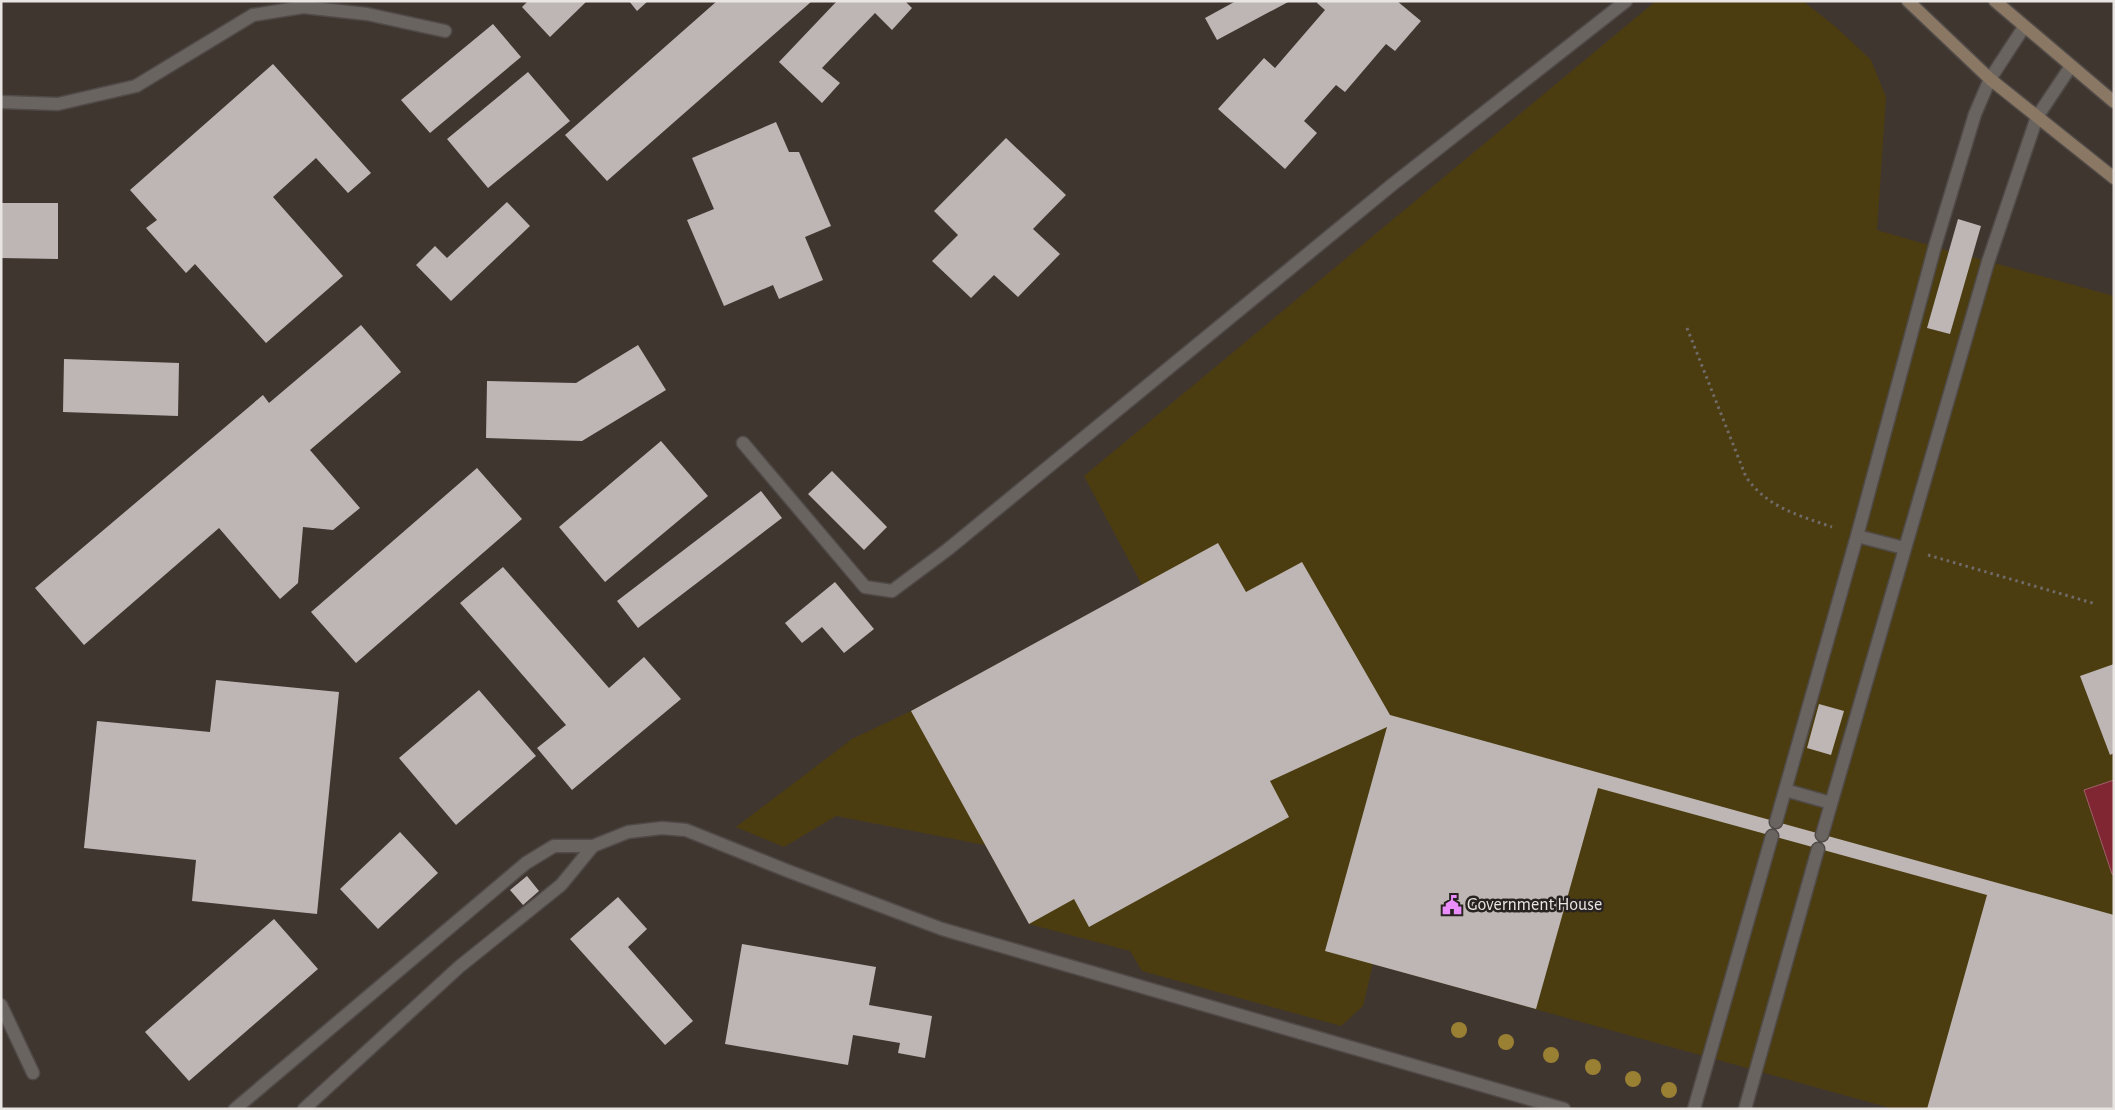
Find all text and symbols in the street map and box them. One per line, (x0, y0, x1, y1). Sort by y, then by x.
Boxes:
public building icon: Government House (1441, 894, 1463, 916)
place label: Government House (1467, 896, 1602, 914)

